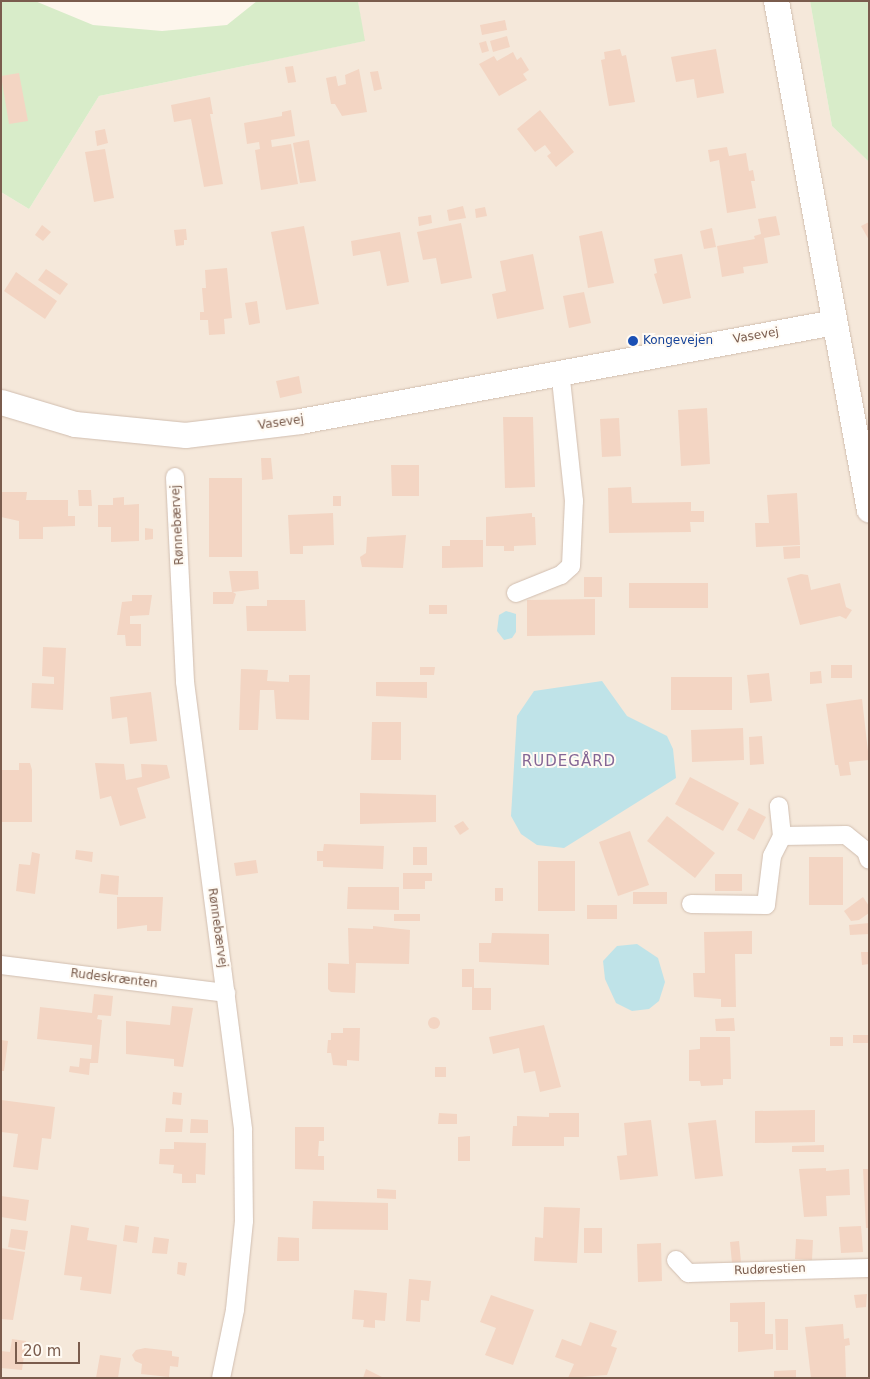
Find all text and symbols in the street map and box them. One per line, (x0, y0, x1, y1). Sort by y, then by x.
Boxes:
street label: Vasevej (732, 325, 780, 347)
place label: Kongevejen (643, 334, 713, 348)
marker: Kongevejen (627, 335, 639, 347)
street label: Vasevej (257, 413, 305, 433)
street label: Rønnebærvej (169, 484, 187, 566)
district label: RUDEGÅRD (521, 753, 617, 771)
street label: Rønnebærvej (204, 887, 230, 969)
street label: Rudeskrænten (70, 967, 158, 991)
street label: Rudørestien (734, 1262, 806, 1278)
scale bar (18, 1332, 82, 1364)
text: 20 m (23, 1342, 61, 1360)

